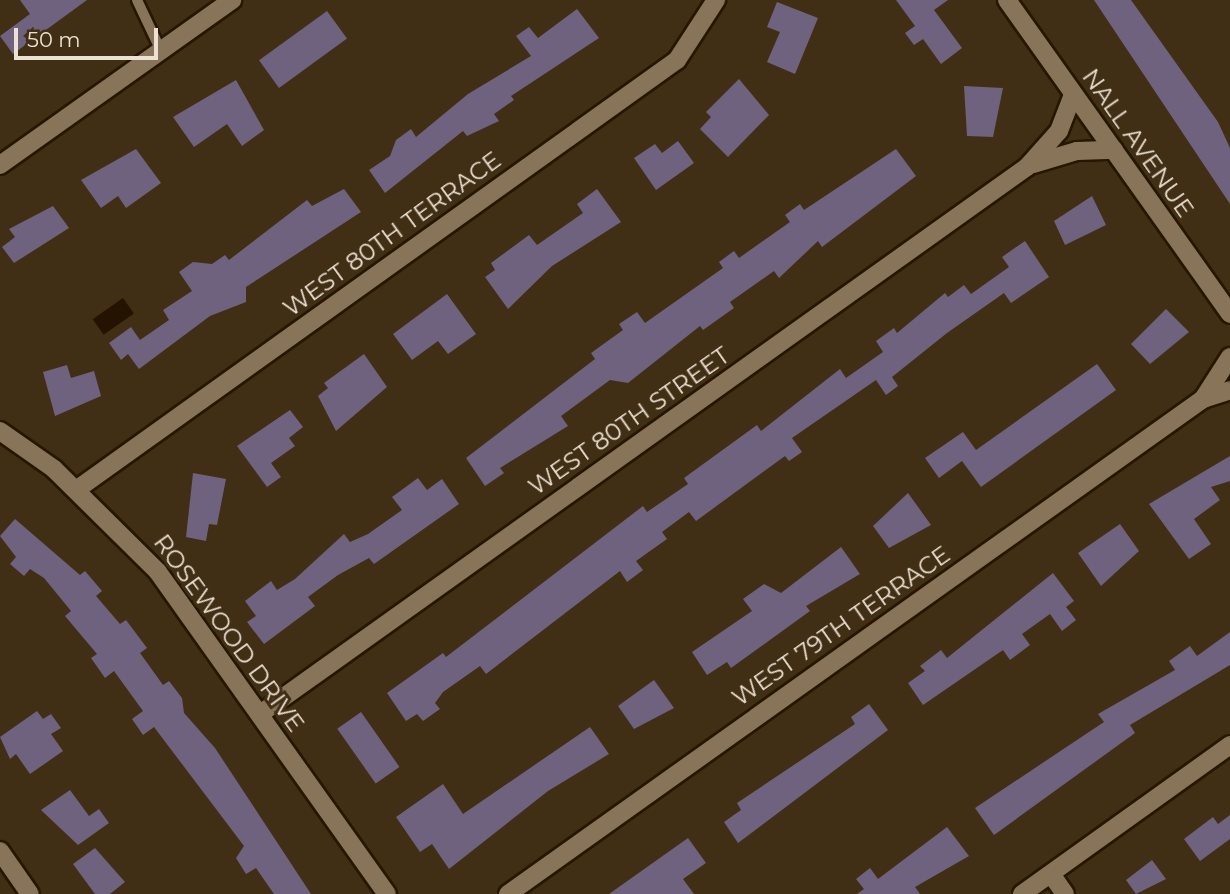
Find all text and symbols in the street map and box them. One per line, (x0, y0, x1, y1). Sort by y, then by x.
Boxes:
scale bar (18, 14, 161, 58)
text: 50 m (27, 27, 81, 52)
street label: NALL AVENUE (1076, 63, 1200, 223)
street label: WEST 80TH TERRACE (278, 145, 506, 323)
street label: WEST 80TH STREET (523, 341, 735, 501)
street label: ROSEWOOD DRIVE (148, 529, 310, 737)
street label: WEST 79TH TERRACE (727, 540, 955, 712)

